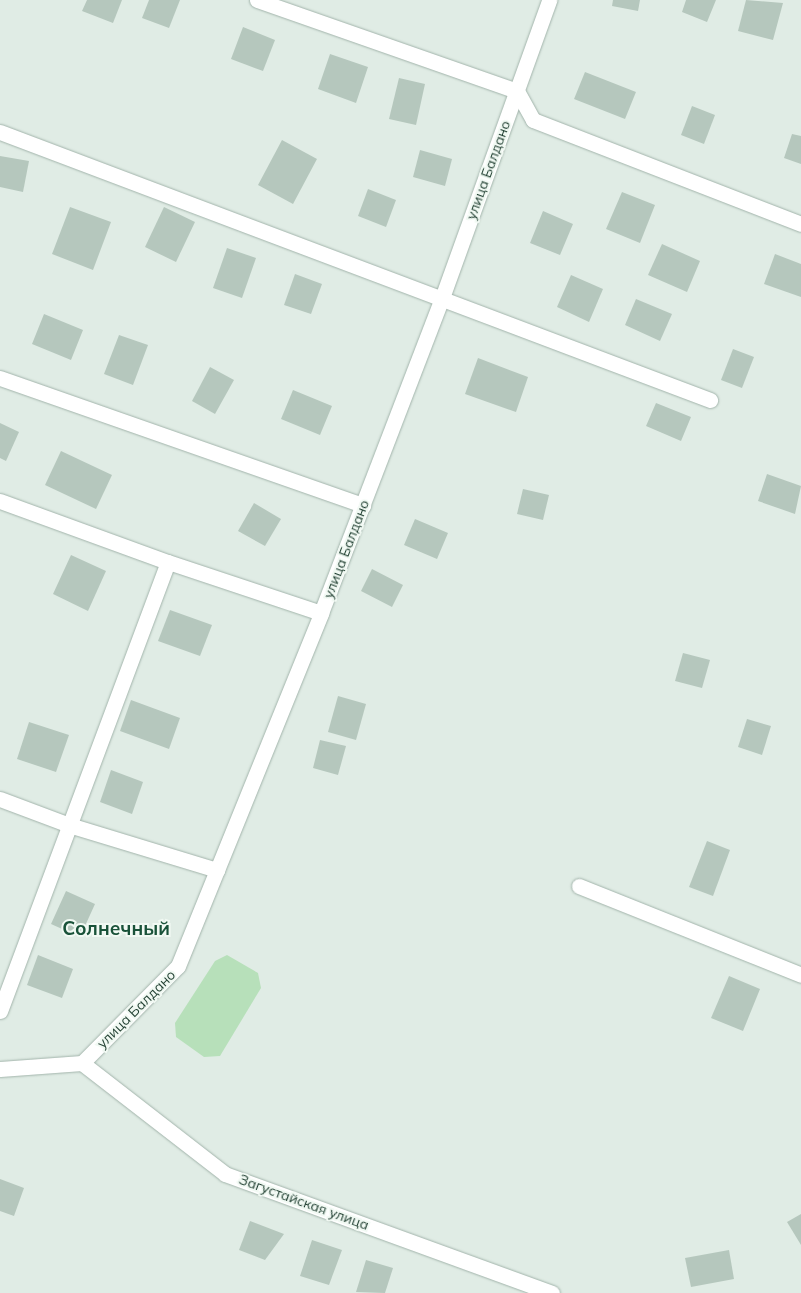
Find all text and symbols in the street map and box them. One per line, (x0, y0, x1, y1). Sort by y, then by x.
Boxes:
street label: улица Балдано (462, 118, 514, 222)
street label: улица Балдано (319, 497, 373, 601)
district label: Солнечный (62, 918, 170, 940)
street label: улица Балдано (93, 966, 179, 1052)
street label: Загустайская улица (237, 1171, 371, 1233)

